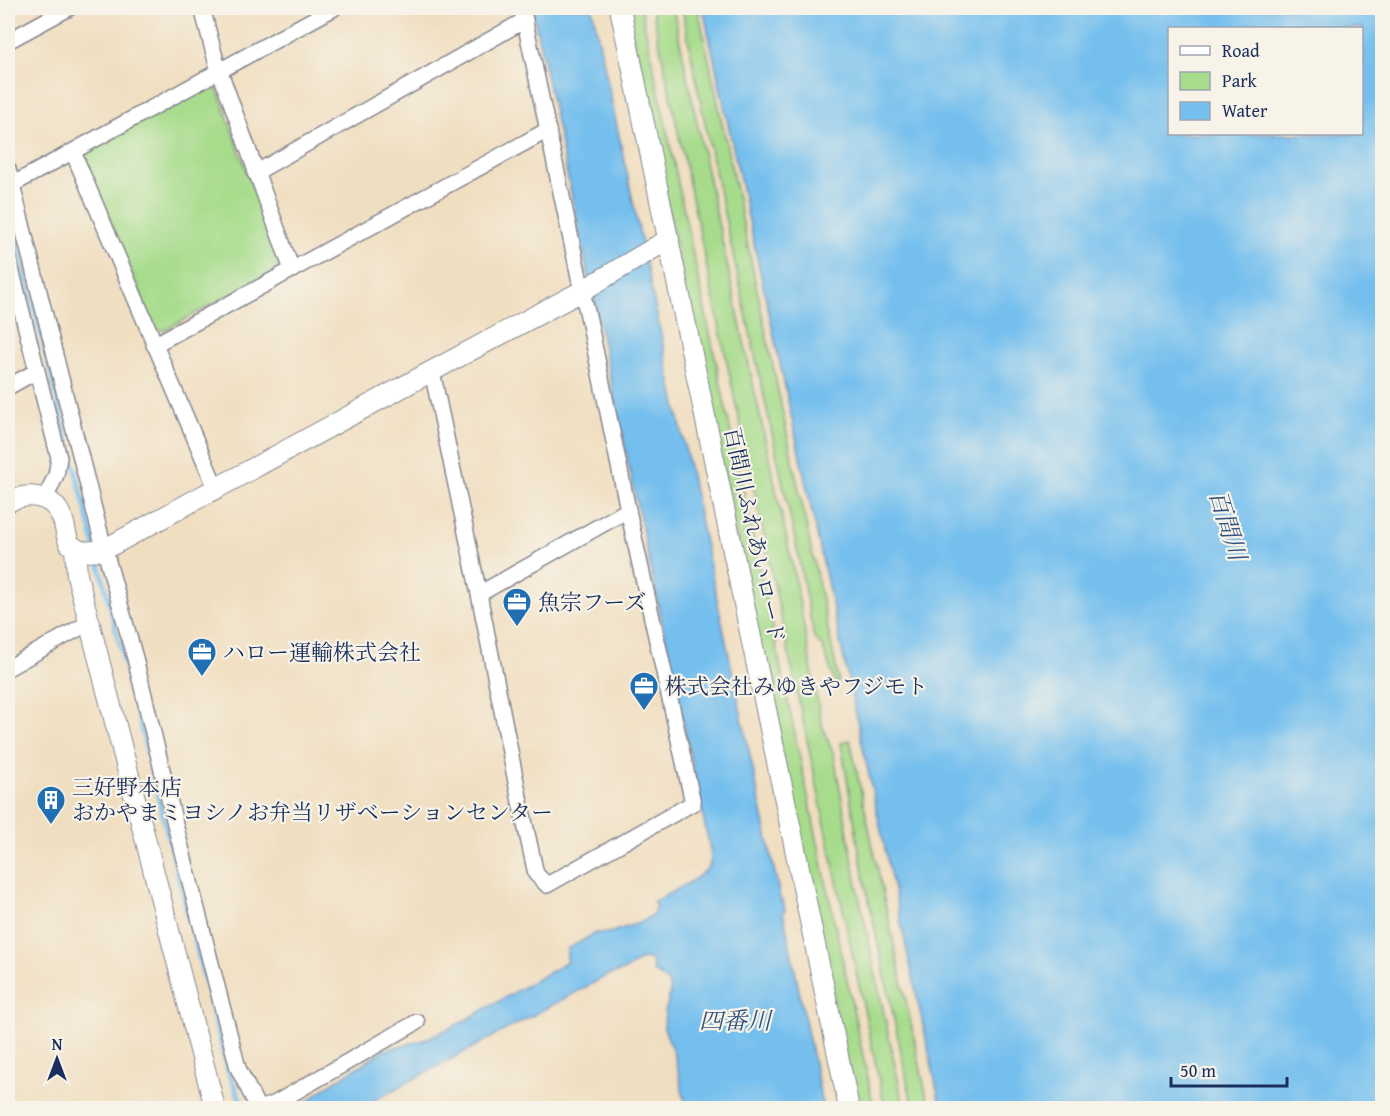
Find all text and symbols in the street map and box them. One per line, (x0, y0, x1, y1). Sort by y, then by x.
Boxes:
legend (1168, 27, 1363, 135)
text: Road (1222, 37, 1260, 64)
text: Park (1222, 67, 1258, 94)
text: Water (1222, 97, 1268, 124)
street label: 百間川ふれあいロード (716, 424, 794, 646)
water label: 百間川 (1201, 485, 1256, 567)
office icon: 魚宗フーズ (501, 586, 533, 628)
place label: 魚宗フーズ (538, 586, 646, 618)
office icon: ハロー運輸株式会社 (186, 636, 218, 678)
place label: ハロー運輸株式会社 (223, 636, 421, 668)
office icon: 株式会社みゆきやフジモト (628, 670, 660, 712)
place label: 株式会社みゆきやフジモト (665, 670, 928, 702)
place label: 三好野本店 おかやまミヨシノお弁当リザベーションセンター (72, 771, 553, 828)
building icon: 三好野本店 おかやまミヨシノお弁当リザベーションセンター (35, 784, 67, 826)
water label: 四番川 (699, 1003, 774, 1038)
north arrow (27, 1029, 87, 1089)
text: N (52, 1032, 63, 1056)
scale bar (1171, 1050, 1286, 1088)
text: 50 m (1180, 1057, 1216, 1084)

